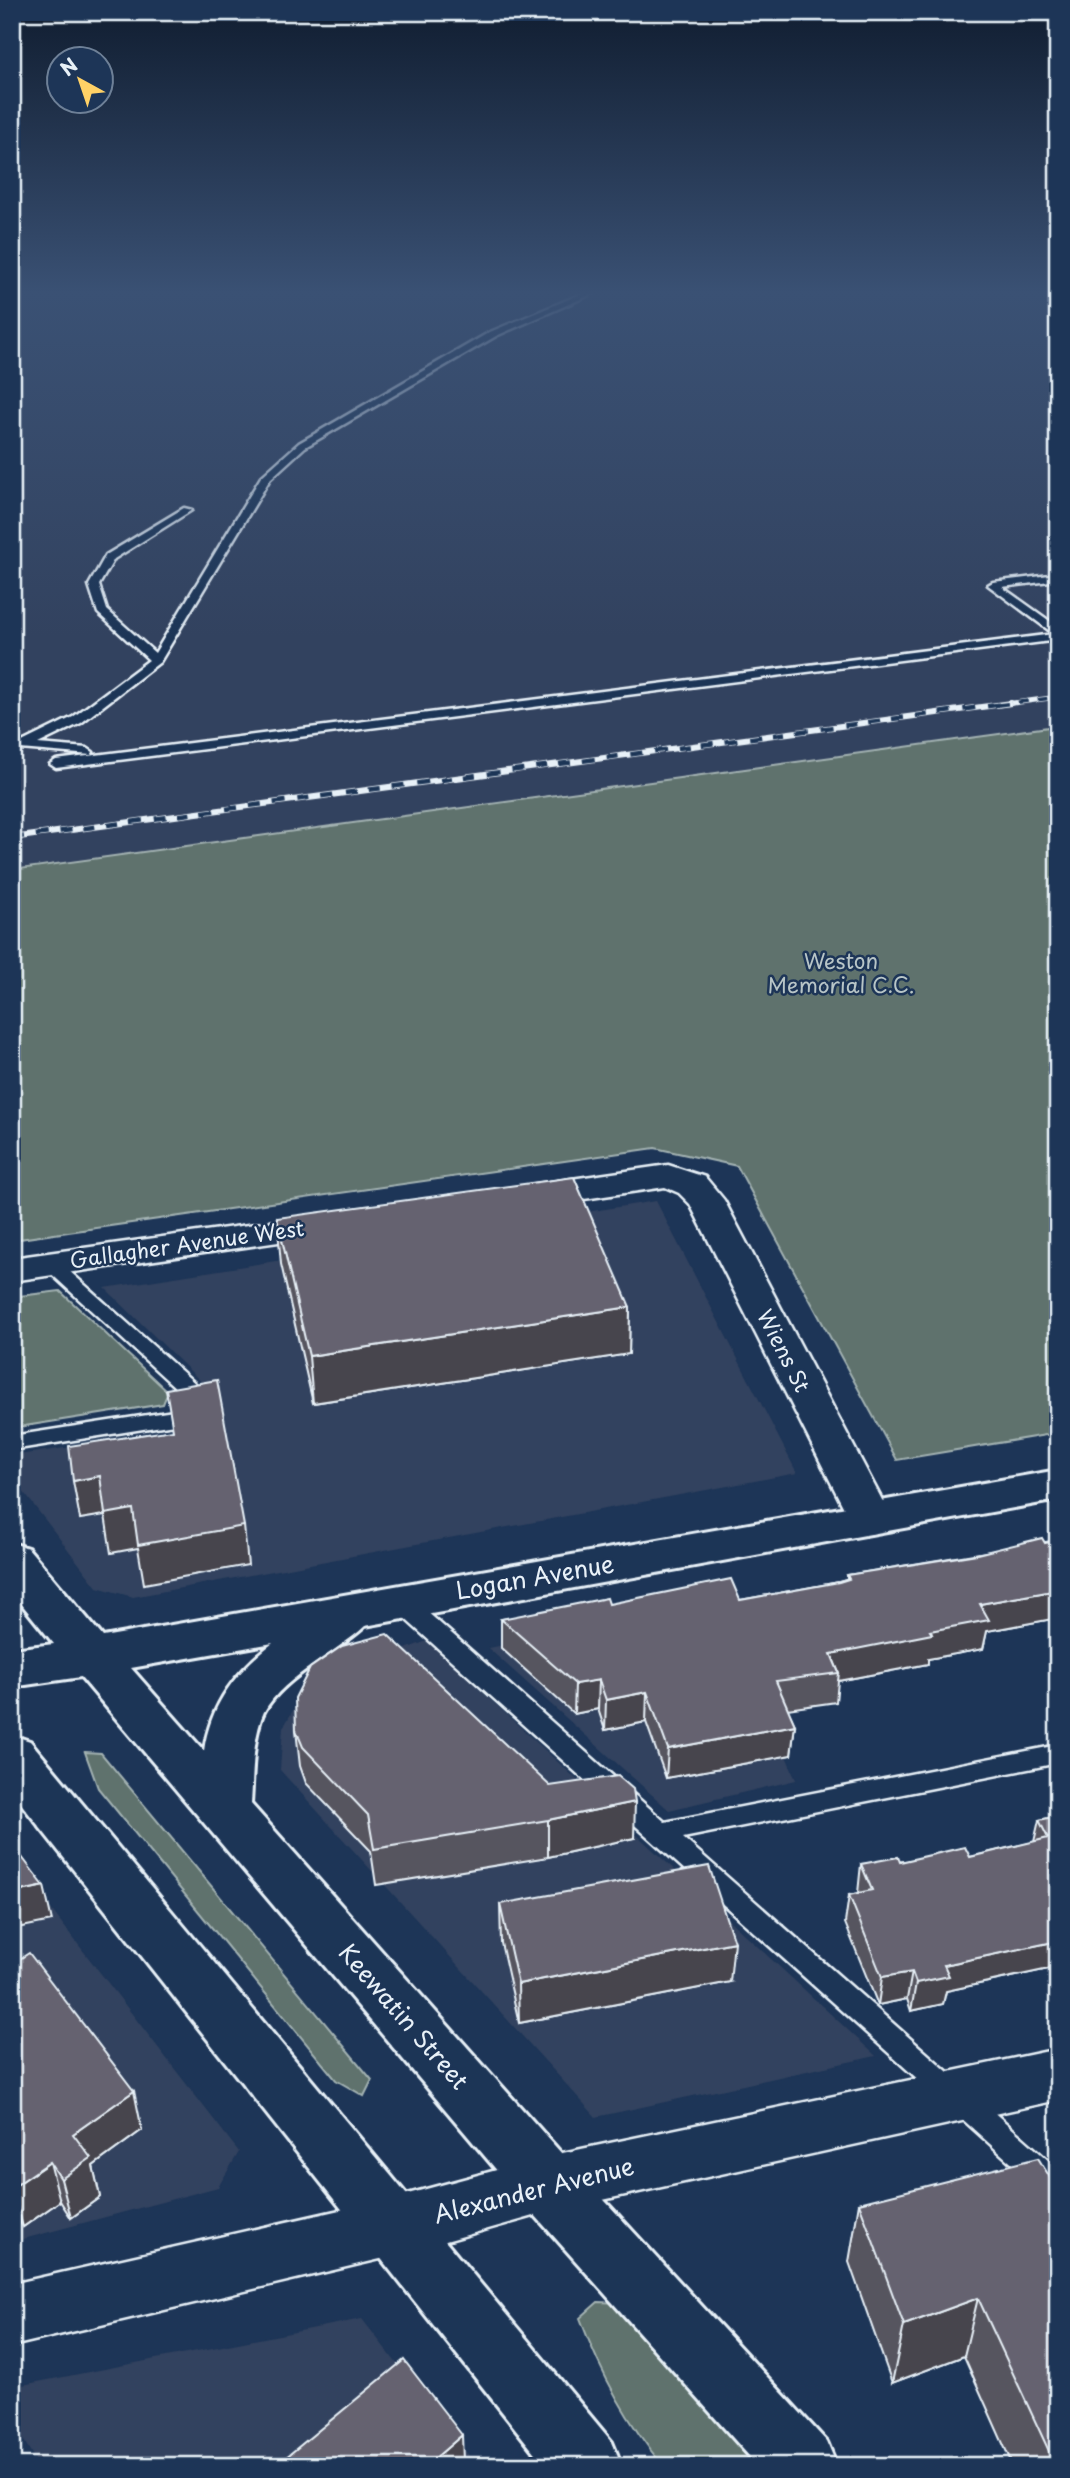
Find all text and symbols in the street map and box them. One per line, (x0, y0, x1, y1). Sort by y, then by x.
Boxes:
north arrow (46, 46, 116, 116)
text: N (54, 51, 83, 82)
park label: Weston Memorial C.C. (767, 944, 915, 1000)
street label: Gallagher Avenue West (67, 1211, 306, 1275)
street label: Wiens St (750, 1303, 819, 1397)
street label: Logan Avenue (453, 1544, 617, 1608)
street label: Keewatin Street (331, 1935, 478, 2097)
street label: Alexander Avenue (430, 2147, 637, 2231)

